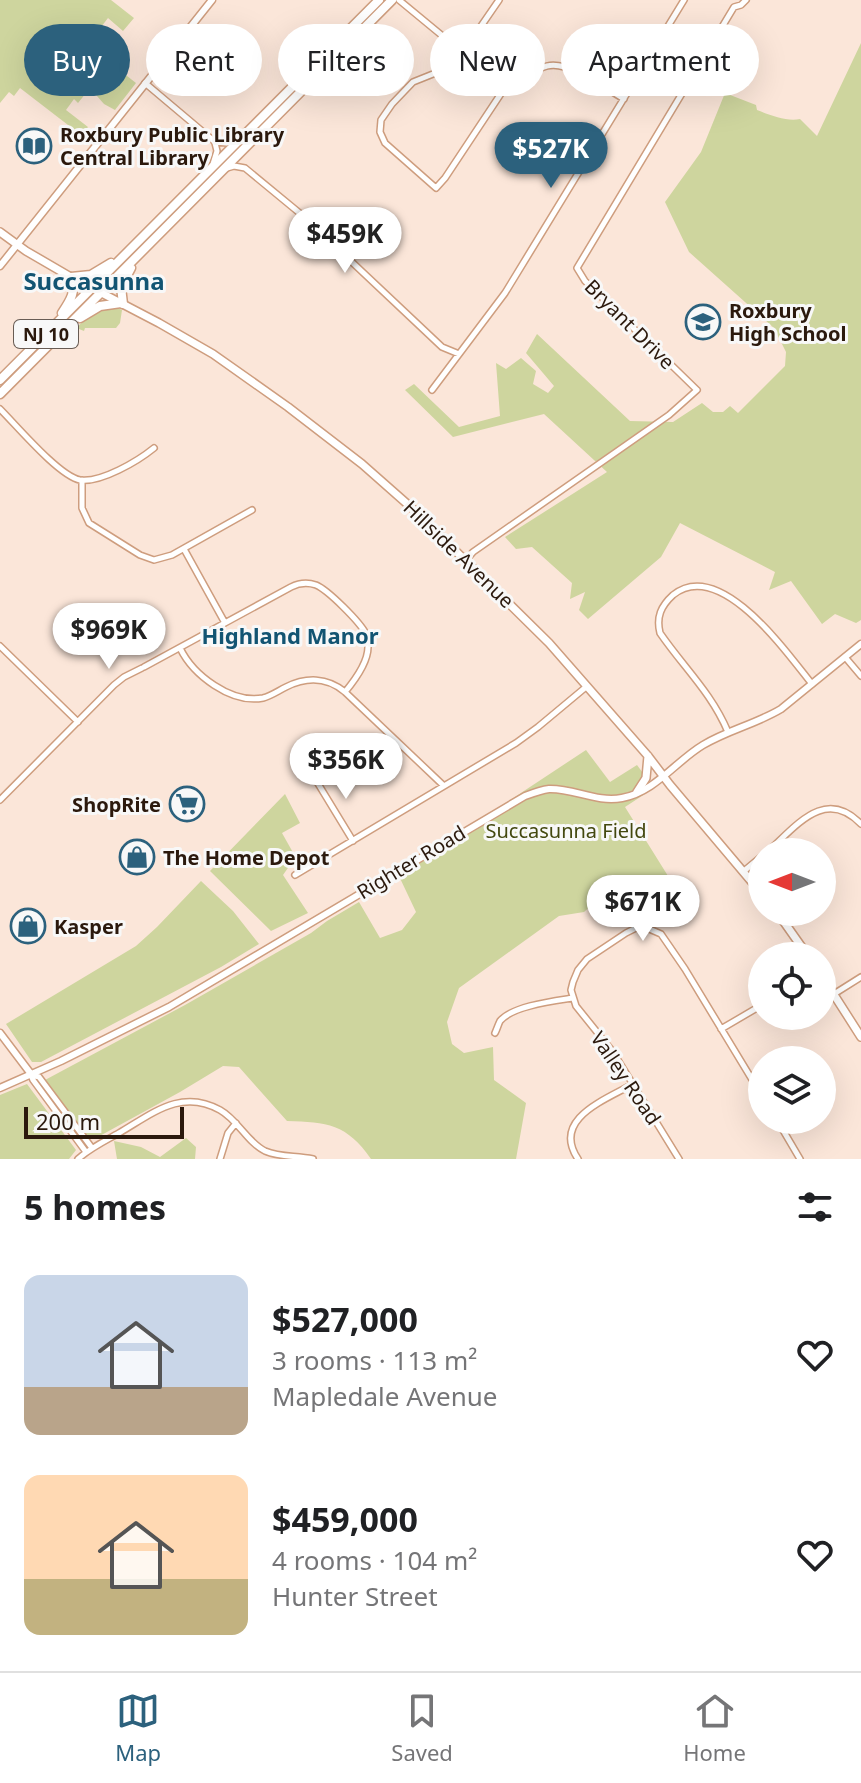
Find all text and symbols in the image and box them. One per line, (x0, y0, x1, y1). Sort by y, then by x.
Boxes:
chip: Buy (24, 24, 130, 96)
chip: Rent (146, 24, 262, 96)
chip: Filters (278, 24, 414, 96)
chip: New (430, 24, 545, 96)
chip: Apartment (561, 24, 759, 96)
place label: Roxbury Public Library Central Library (60, 121, 285, 171)
pin: $527K (495, 122, 607, 190)
library icon: Roxbury Public Library Central Library (15, 127, 53, 165)
text: $527K (513, 130, 589, 166)
pin: $459K (289, 207, 401, 275)
text: $459K (307, 215, 383, 251)
district label: Succasunna (23, 264, 165, 297)
street label: Bryant Drive (579, 273, 681, 375)
place label: Roxbury High School (729, 297, 846, 347)
school or university icon: Roxbury High School (684, 303, 722, 341)
road number: NJ 10 (14, 320, 78, 348)
street label: Hillside Avenue (398, 494, 520, 614)
pin: $969K (53, 603, 165, 671)
text: $969K (71, 611, 147, 647)
district label: Highland Manor (201, 620, 379, 650)
pin: $356K (290, 733, 402, 801)
text: $356K (308, 741, 384, 777)
supermarket icon: ShopRite (168, 785, 206, 823)
place label: ShopRite (72, 791, 161, 818)
park label: Succasunna Field (485, 817, 647, 844)
street label: Righter Road (352, 819, 470, 905)
shop icon: The Home Depot (118, 838, 156, 876)
north arrow (748, 838, 836, 926)
map controls (748, 838, 836, 1134)
place label: The Home Depot (163, 844, 330, 871)
pin: $671K (587, 875, 699, 943)
text: $671K (605, 883, 681, 919)
shop icon: Kasper (9, 907, 47, 945)
place label: Kasper (54, 913, 123, 940)
button: locate (748, 942, 836, 1030)
street label: Valley Road (585, 1026, 667, 1130)
button: layers (748, 1046, 836, 1134)
scale bar (24, 1103, 184, 1139)
text: 200 m (36, 1106, 100, 1136)
text: 5 homes (24, 1184, 166, 1230)
icon: filters (793, 1185, 837, 1229)
text: $527,000 (272, 1296, 418, 1342)
icon: home (88, 1307, 184, 1403)
icon: heart (793, 1333, 837, 1377)
text: 3 rooms · 113 m² (272, 1342, 477, 1378)
text: Mapledale Avenue (272, 1378, 498, 1414)
text: $459,000 (272, 1496, 418, 1542)
icon: home (88, 1507, 184, 1603)
icon: heart (793, 1533, 837, 1577)
text: 4 rooms · 104 m² (272, 1542, 477, 1578)
text: Hunter Street (272, 1578, 438, 1614)
tab: Map (115, 1689, 161, 1767)
tab: Saved (391, 1689, 453, 1767)
tab: Home (683, 1689, 746, 1767)

